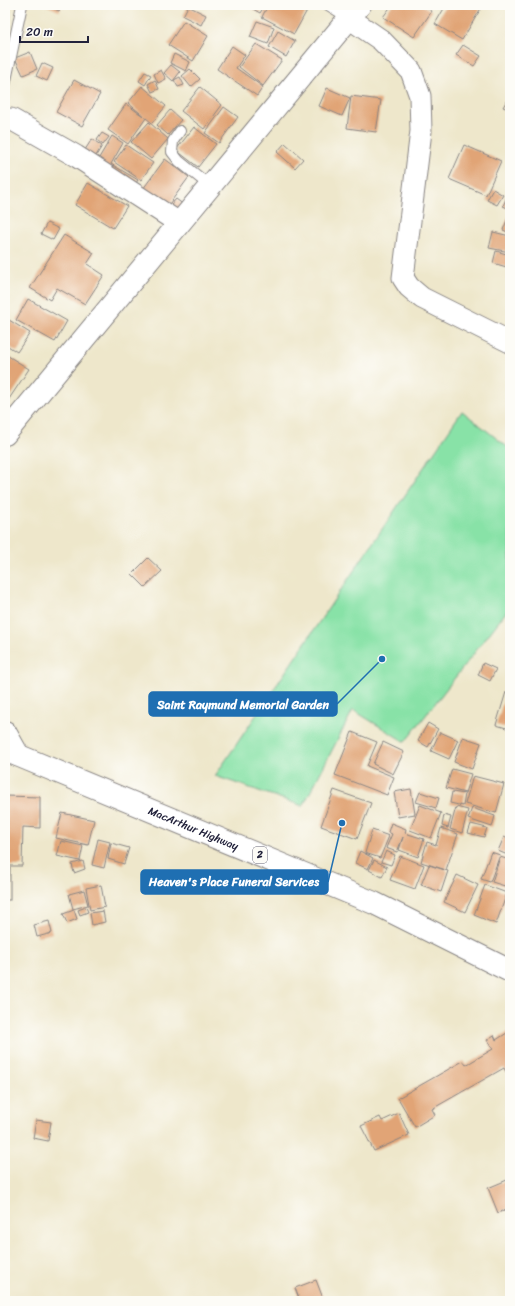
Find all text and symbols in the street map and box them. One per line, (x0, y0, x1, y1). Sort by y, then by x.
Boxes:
scale bar (20, 18, 88, 44)
text: 20 m (26, 21, 53, 43)
callout: Saint Raymund Memorial Garden (149, 692, 337, 716)
text: Saint Raymund Memorial Garden (156, 694, 330, 716)
street label: MacArthur Highway (145, 801, 242, 855)
road number: 2 (253, 847, 267, 863)
callout: Heaven's Place Funeral Services (141, 870, 328, 894)
text: Heaven's Place Funeral Services (148, 871, 320, 893)

